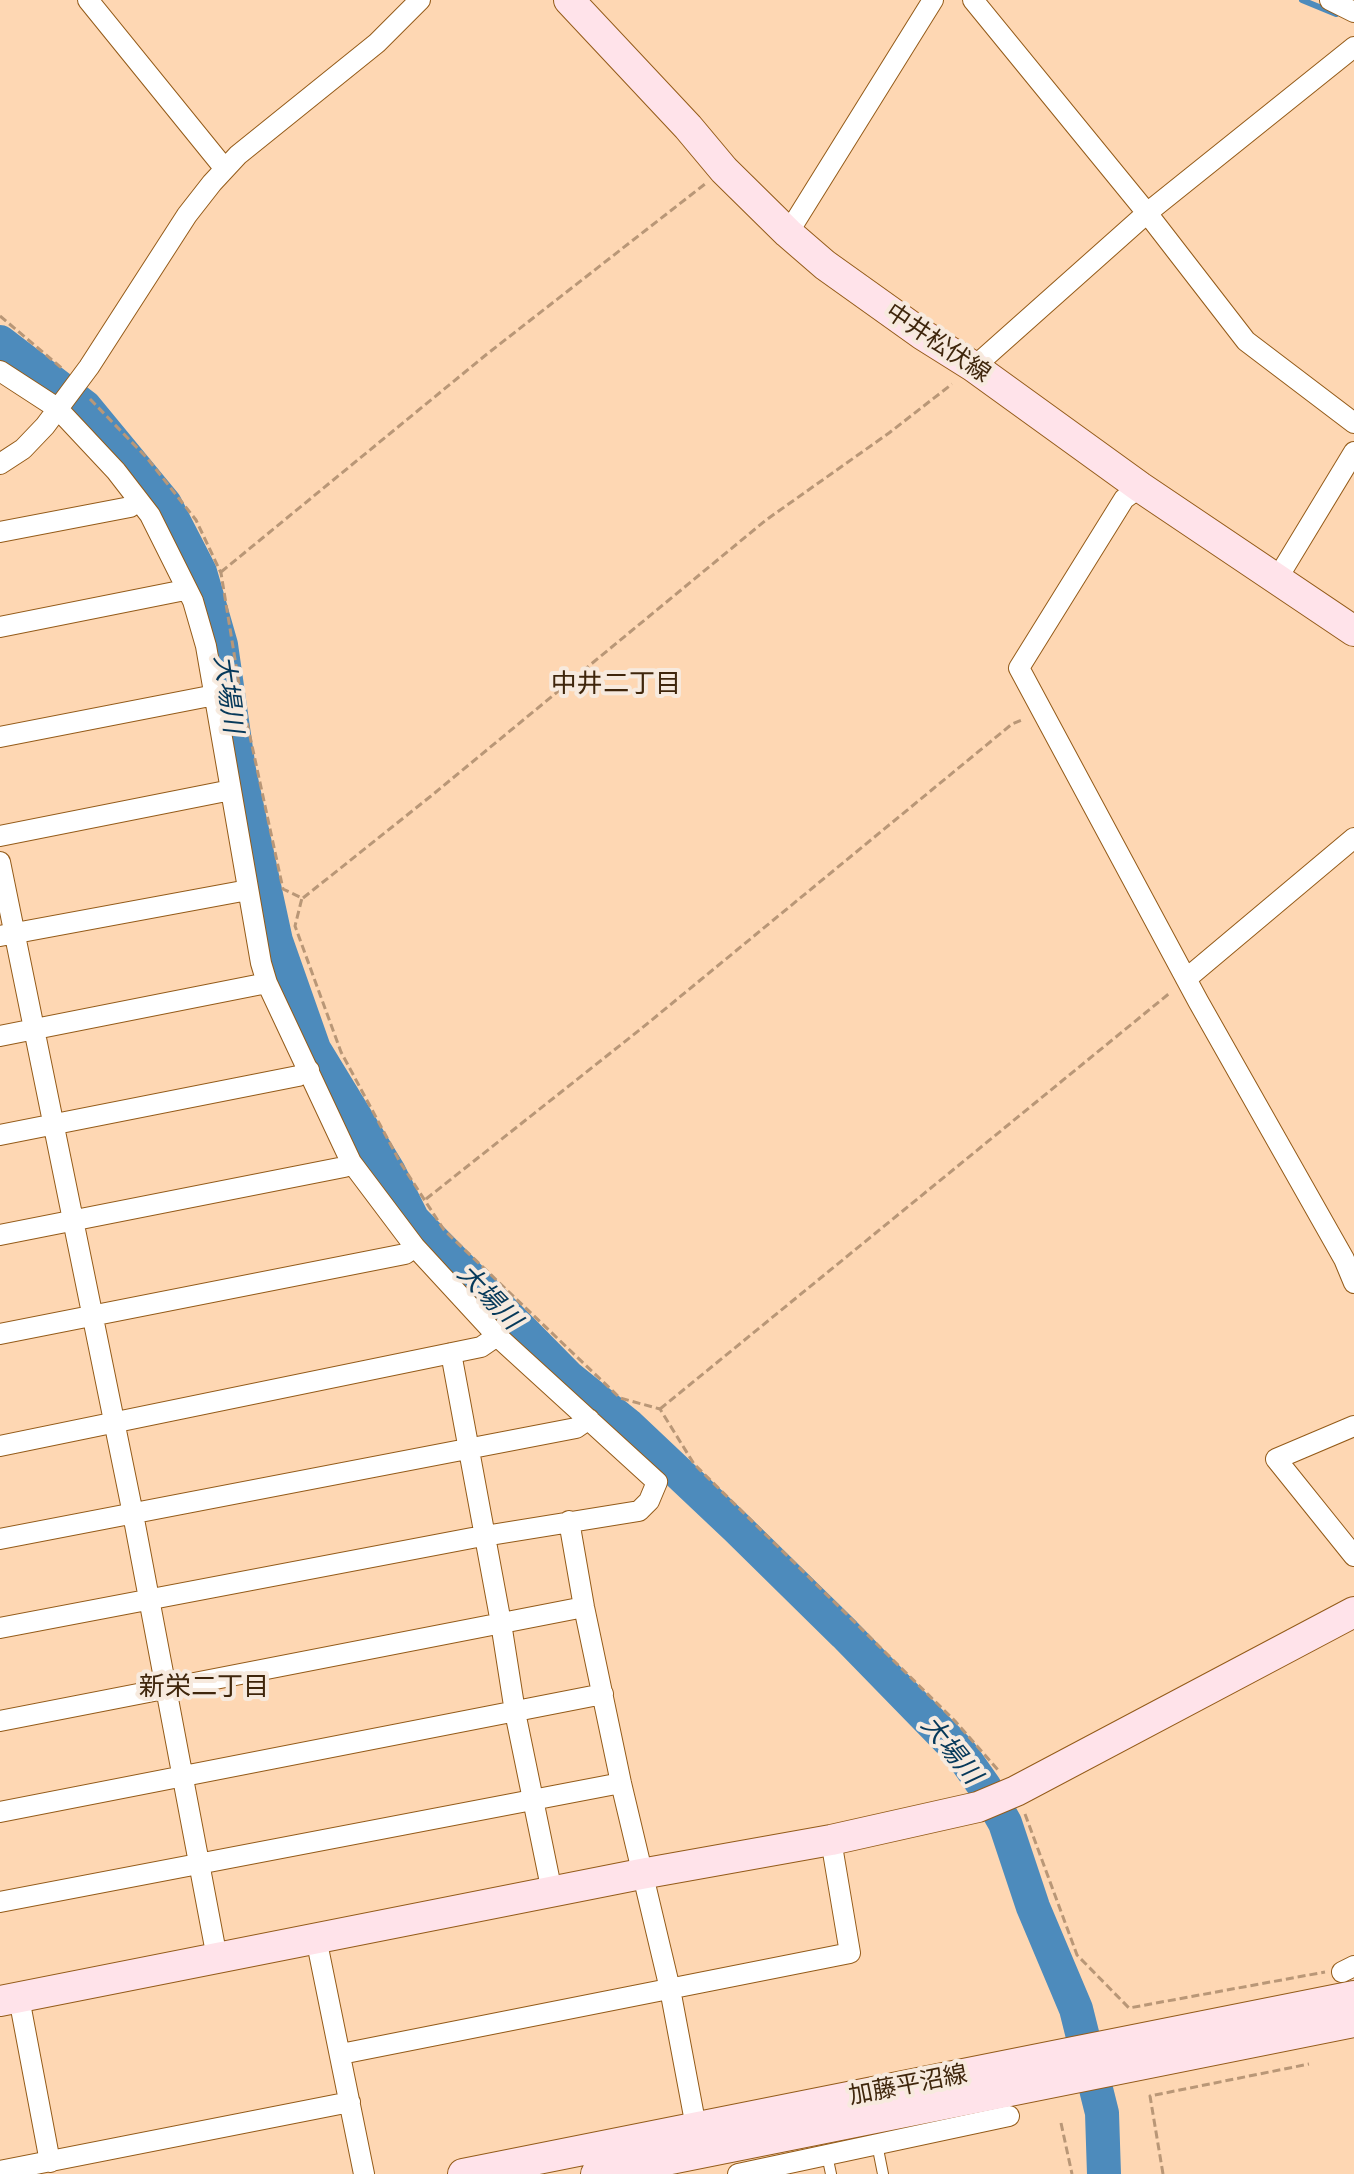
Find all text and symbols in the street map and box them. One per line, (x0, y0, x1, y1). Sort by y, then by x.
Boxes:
street label: 中井松伏線 (880, 298, 996, 388)
water label: 大場川 (207, 653, 249, 735)
district label: 中井二丁目 (551, 668, 681, 700)
water label: 大場川 (451, 1258, 527, 1336)
district label: 新栄二丁目 (139, 1671, 269, 1703)
water label: 大場川 (914, 1710, 988, 1790)
street label: 加藤平沼線 (846, 2059, 970, 2111)

